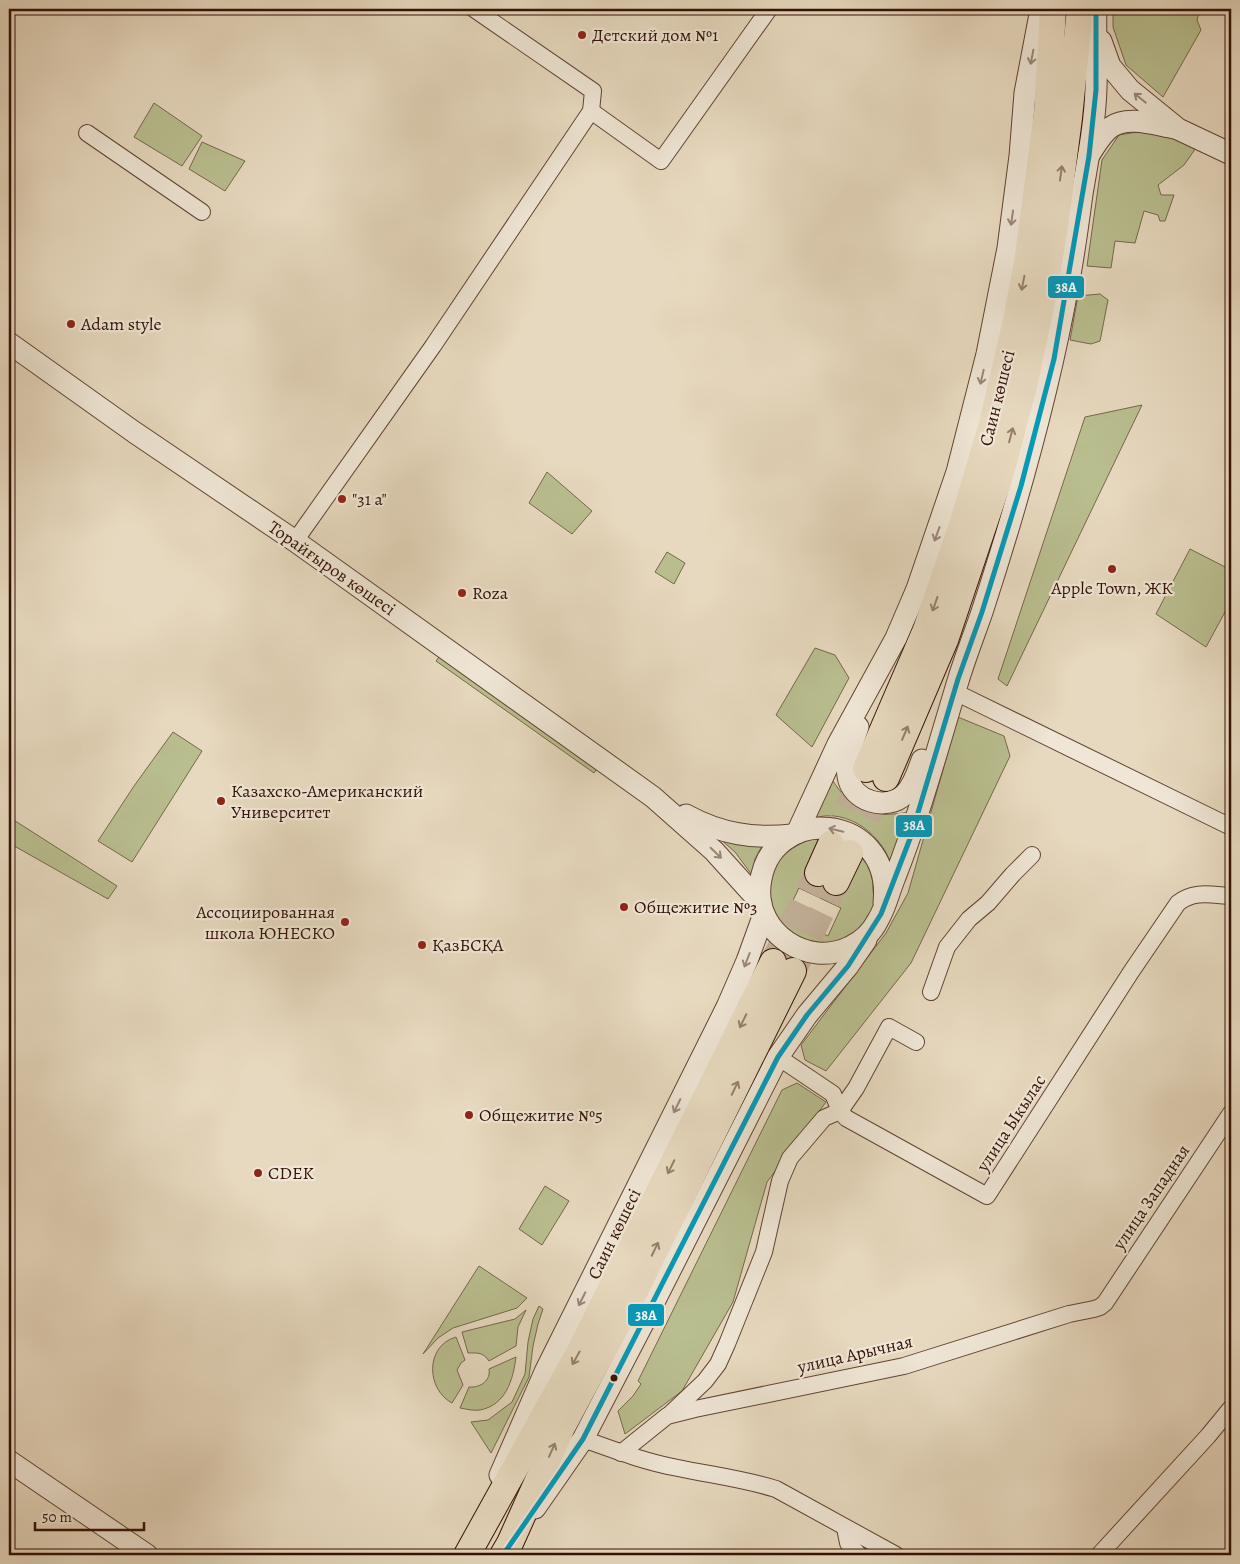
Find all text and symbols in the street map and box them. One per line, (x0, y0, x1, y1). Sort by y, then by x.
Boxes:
place label: Детский дом №1 (592, 23, 718, 47)
marker: Детский дом №1 (576, 29, 588, 41)
one-way arrow (1027, 48, 1036, 64)
one-way arrow (1134, 93, 1147, 104)
one-way arrow (1057, 165, 1067, 181)
one-way arrow (1007, 209, 1017, 225)
one-way arrow (1018, 275, 1027, 291)
line badge: 38А (1047, 275, 1085, 299)
text: 38А (1055, 278, 1077, 297)
place label: Adam style (80, 312, 162, 336)
marker: Adam style (65, 318, 77, 330)
street label: Саин көшесі (973, 347, 1021, 449)
one-way arrow (977, 369, 986, 385)
one-way arrow (1007, 428, 1016, 444)
place label: "31 а" (352, 487, 387, 511)
marker: "31 а" (336, 493, 348, 505)
street label: Торайғыров көшесі (263, 515, 401, 621)
one-way arrow (932, 525, 941, 541)
marker: Apple Town, ЖК (1106, 563, 1118, 575)
place label: Apple Town, ЖК (1050, 576, 1173, 600)
place label: Roza (472, 581, 509, 605)
marker: Roza (456, 587, 468, 599)
one-way arrow (930, 596, 939, 612)
one-way arrow (901, 726, 911, 741)
place label: Казахско-Американский Университет (231, 779, 423, 824)
marker: Казахско-Американский Университет (215, 795, 227, 807)
line badge: 38А (895, 814, 933, 838)
text: 38А (903, 816, 925, 835)
one-way arrow (828, 825, 844, 834)
one-way arrow (710, 846, 722, 859)
place label: Общежитие №3 (634, 895, 758, 919)
place label: Ассоциированная школа ЮНЕСКО (195, 900, 335, 945)
marker: Общежитие №3 (618, 901, 630, 913)
marker: Ассоциированная школа ЮНЕСКО (339, 916, 351, 928)
place label: ҚазБСҚА (432, 933, 504, 957)
marker: ҚазБСҚА (416, 939, 428, 951)
one-way arrow (742, 952, 751, 967)
one-way arrow (738, 1013, 747, 1028)
street label: улица Ыкылас (970, 1070, 1051, 1177)
one-way arrow (731, 1081, 740, 1096)
one-way arrow (672, 1098, 681, 1113)
place label: Общежитие №5 (479, 1103, 603, 1127)
marker: Общежитие №5 (463, 1109, 475, 1121)
street label: улица Западная (1106, 1140, 1195, 1255)
one-way arrow (666, 1159, 675, 1174)
place label: CDEK (268, 1161, 315, 1185)
marker: CDEK (252, 1167, 264, 1179)
street label: Саин көшесі (582, 1185, 646, 1283)
one-way arrow (651, 1242, 661, 1257)
one-way arrow (577, 1291, 586, 1306)
line badge: 38А (627, 1303, 665, 1327)
text: 38А (635, 1306, 657, 1325)
street label: улица Арычная (794, 1329, 915, 1379)
one-way arrow (571, 1350, 581, 1364)
unlabelled marker (609, 1373, 619, 1383)
one-way arrow (547, 1443, 557, 1458)
scale bar (35, 1499, 144, 1531)
text: 50 m (42, 1507, 72, 1527)

